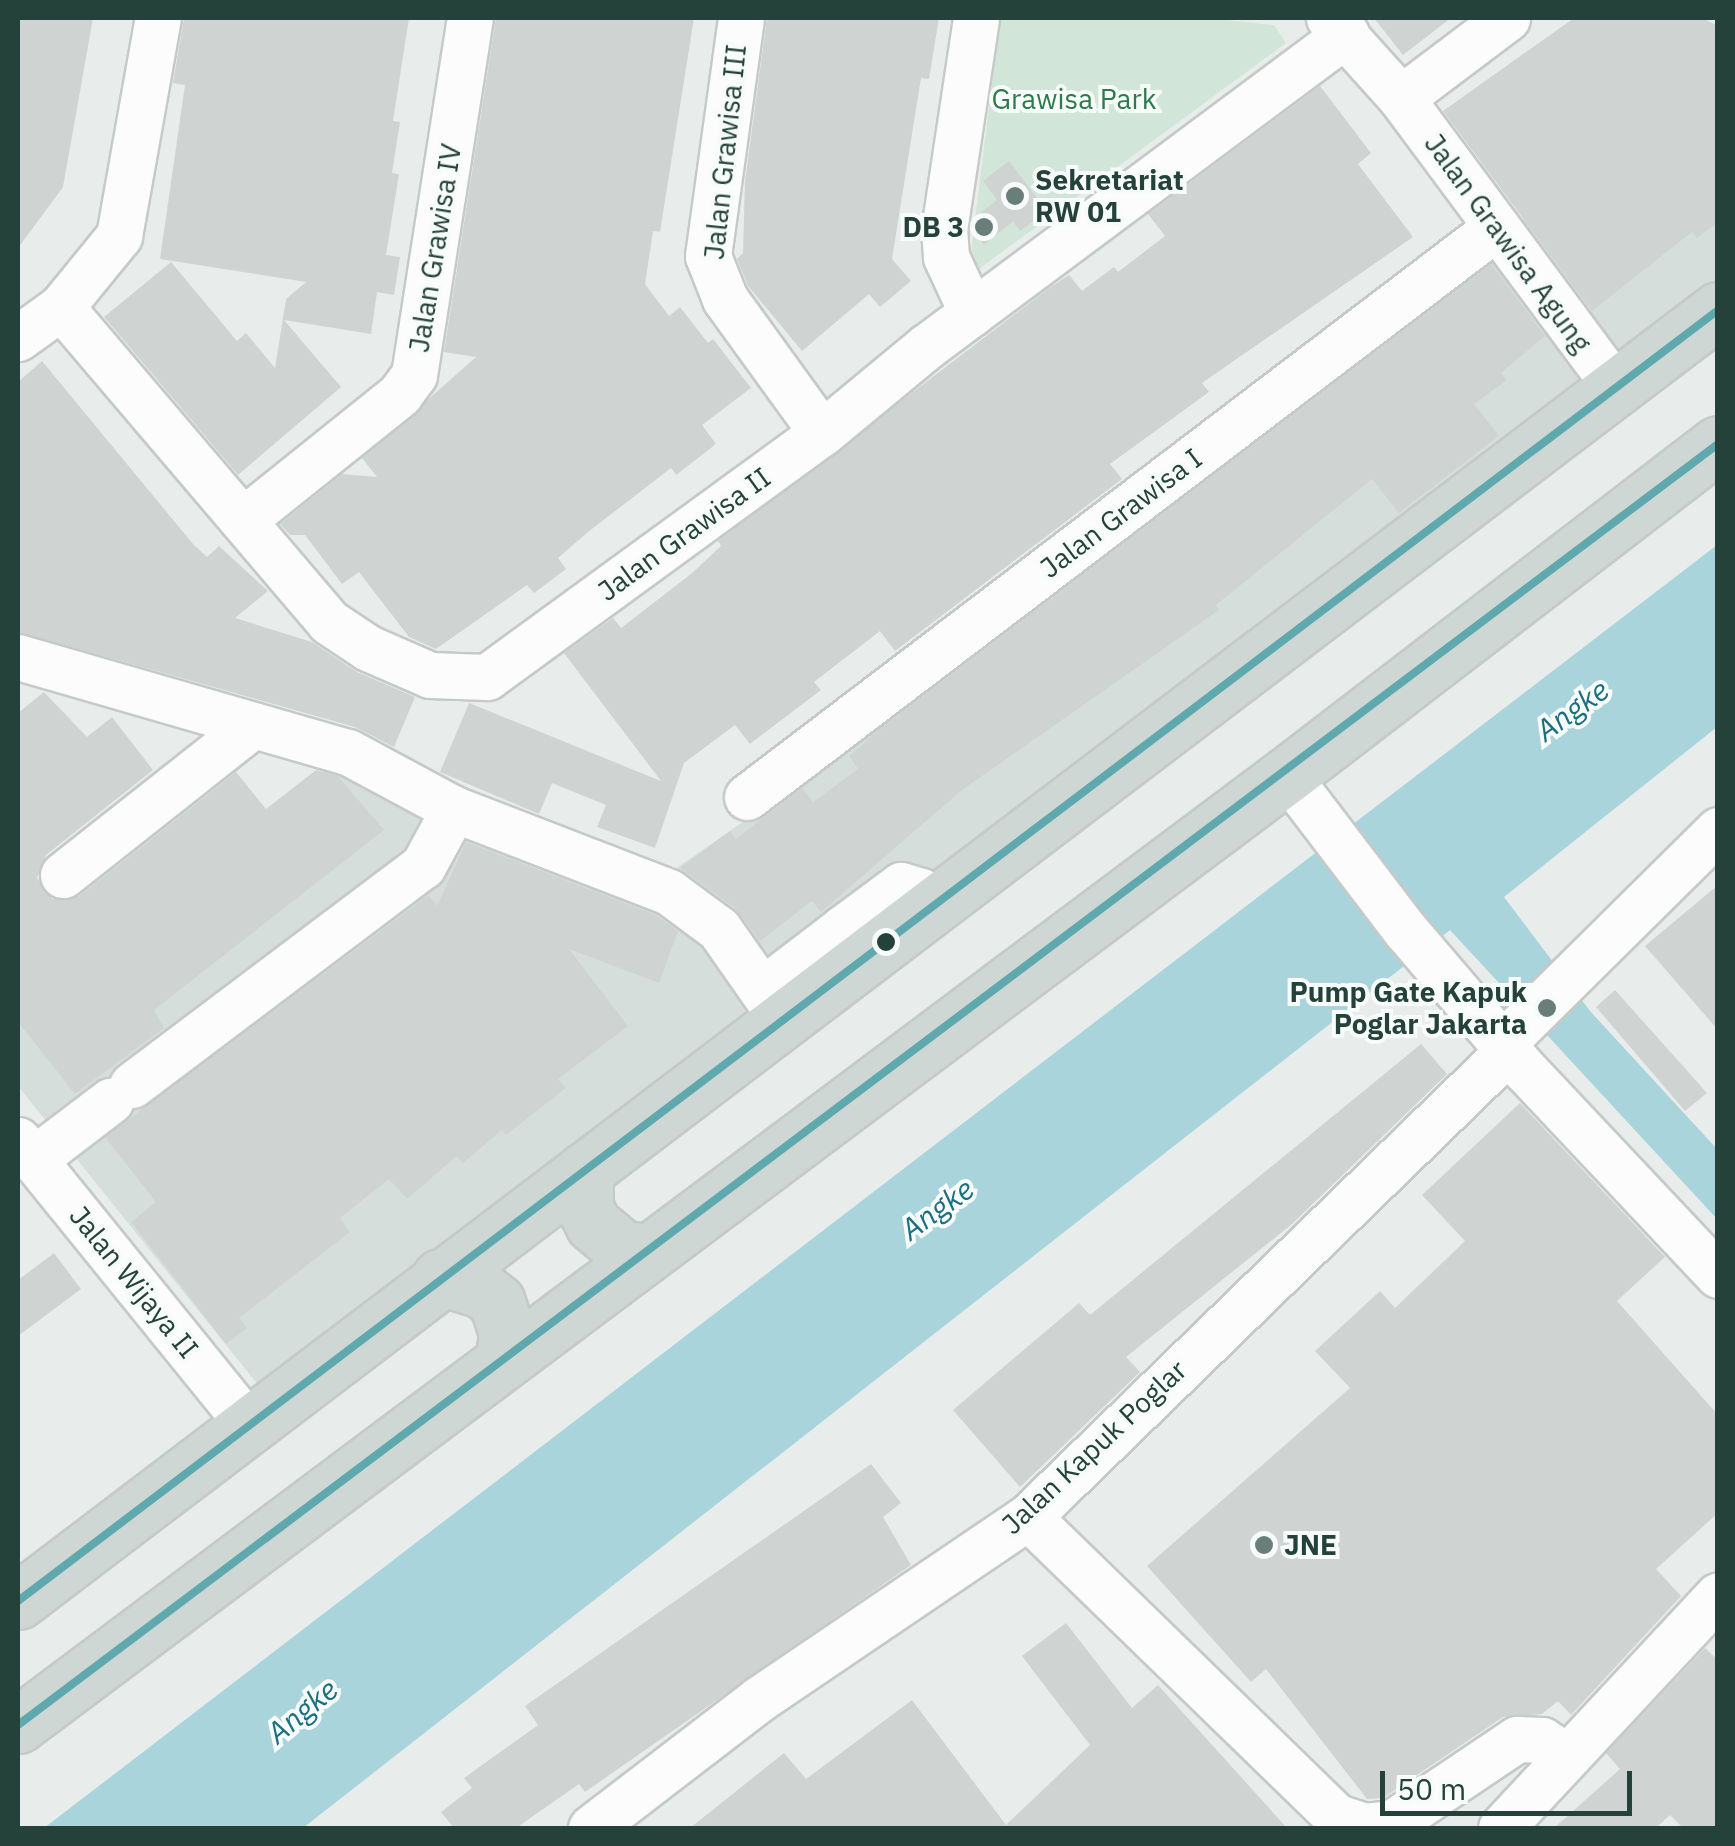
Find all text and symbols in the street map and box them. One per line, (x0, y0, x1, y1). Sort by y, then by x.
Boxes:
street label: Jalan Grawisa III (697, 43, 753, 261)
park label: Grawisa Park (992, 82, 1156, 116)
street label: Jalan Grawisa Agung (1417, 127, 1599, 359)
street label: Jalan Grawisa IV (402, 141, 468, 355)
place label: Sekretariat RW 01 (1035, 163, 1184, 229)
marker: Sekretariat RW 01 (1004, 185, 1026, 207)
place label: DB 3 (902, 210, 964, 244)
marker: DB 3 (973, 216, 995, 238)
street label: Jalan Grawisa I (1034, 441, 1208, 585)
street label: Jalan Grawisa II (591, 460, 777, 608)
water label: Angke (1529, 672, 1615, 748)
unlabelled marker (876, 932, 896, 952)
place label: Pump Gate Kapuk Poglar Jakarta (1289, 975, 1527, 1041)
marker: Pump Gate Kapuk Poglar Jakarta (1536, 997, 1558, 1019)
water label: Angke (894, 1171, 980, 1247)
street label: Jalan Wijaya II (63, 1199, 205, 1365)
street label: Jalan Kapuk Poglar (995, 1353, 1193, 1541)
place label: JNE (1284, 1528, 1337, 1562)
marker: JNE (1253, 1534, 1275, 1556)
water label: Angke (259, 1671, 345, 1751)
scale bar (1385, 1751, 1638, 1813)
text: 50 m (1397, 1769, 1466, 1808)

